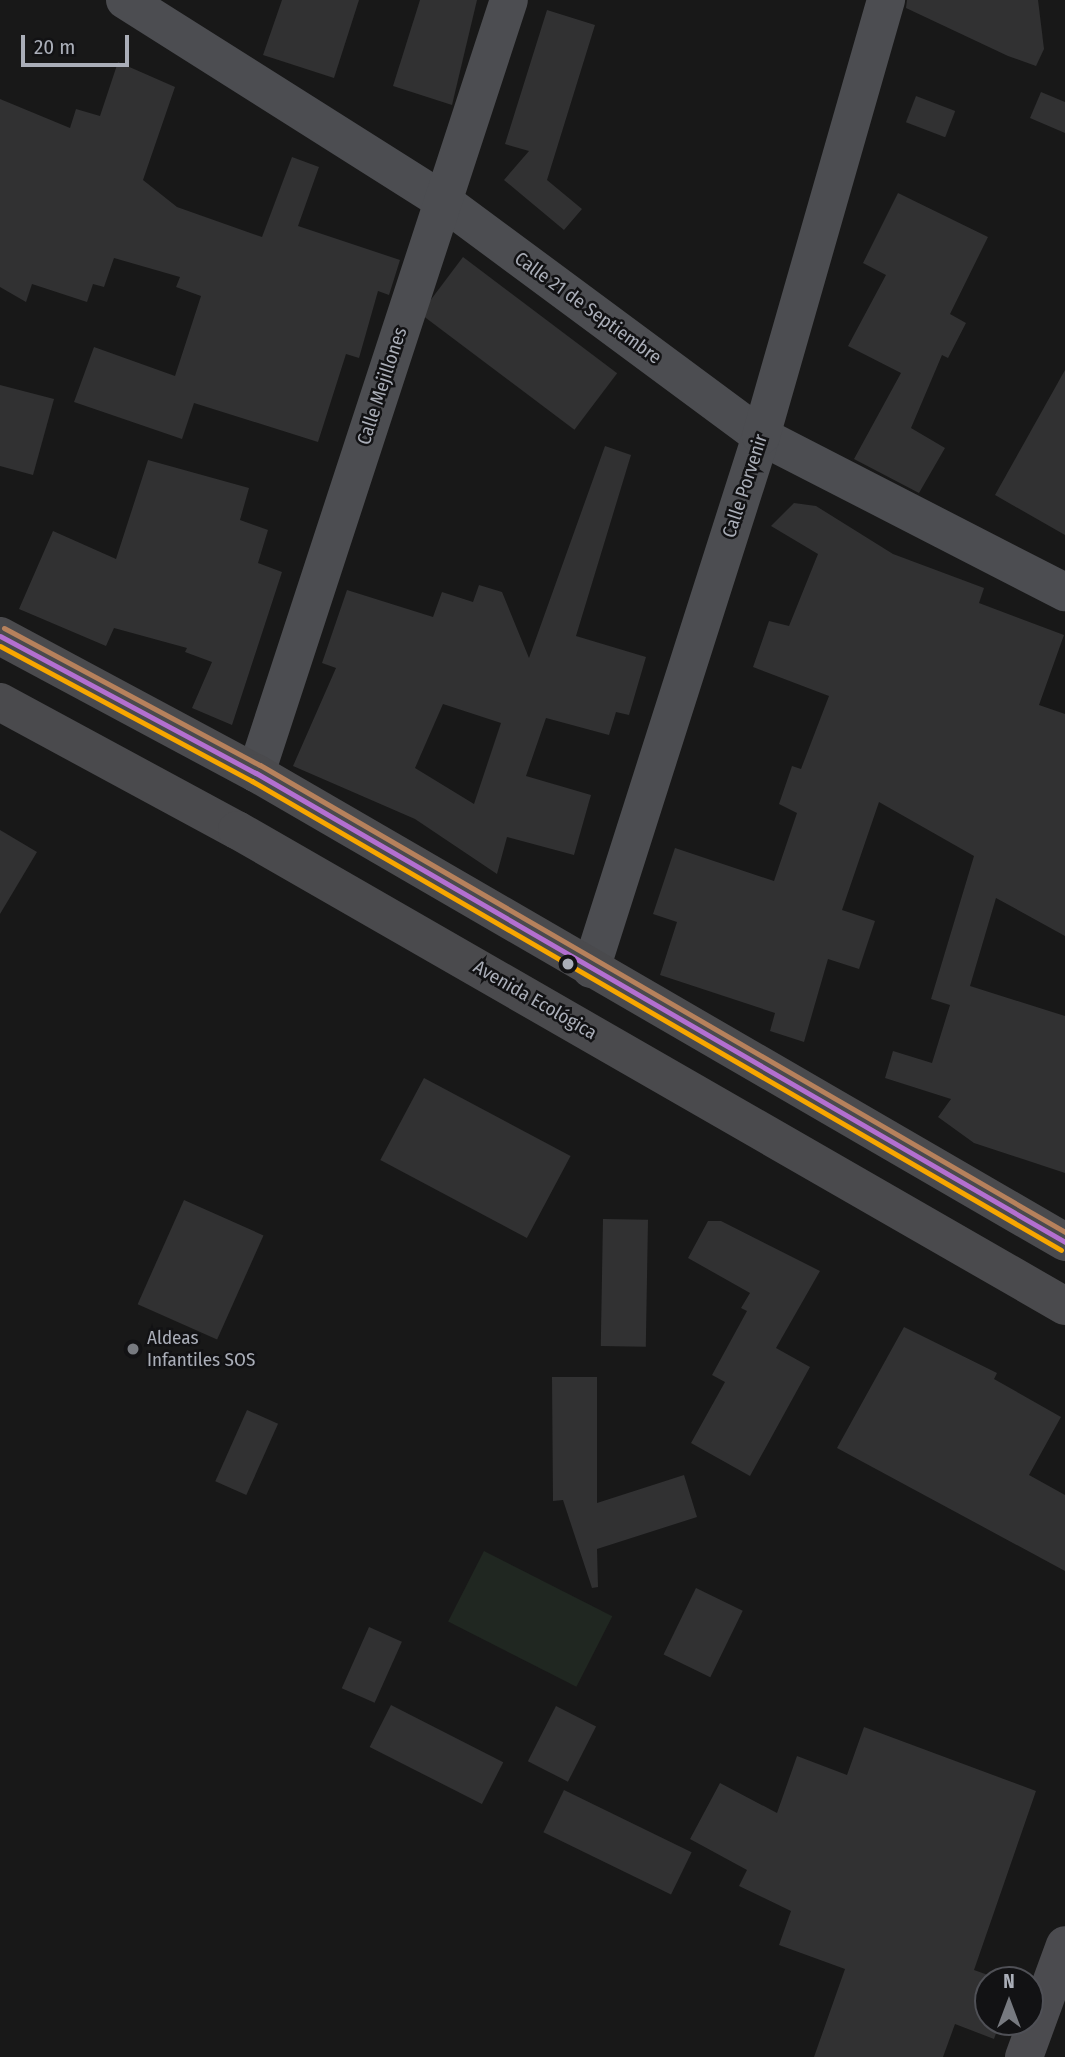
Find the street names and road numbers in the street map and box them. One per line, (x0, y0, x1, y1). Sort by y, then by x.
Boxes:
street label: Calle 21 de Septiembre (510, 247, 666, 369)
street label: Calle Mejillones (352, 324, 412, 448)
street label: Calle Porvenir (718, 431, 772, 541)
street label: Avenida Ecológica (469, 955, 601, 1045)

